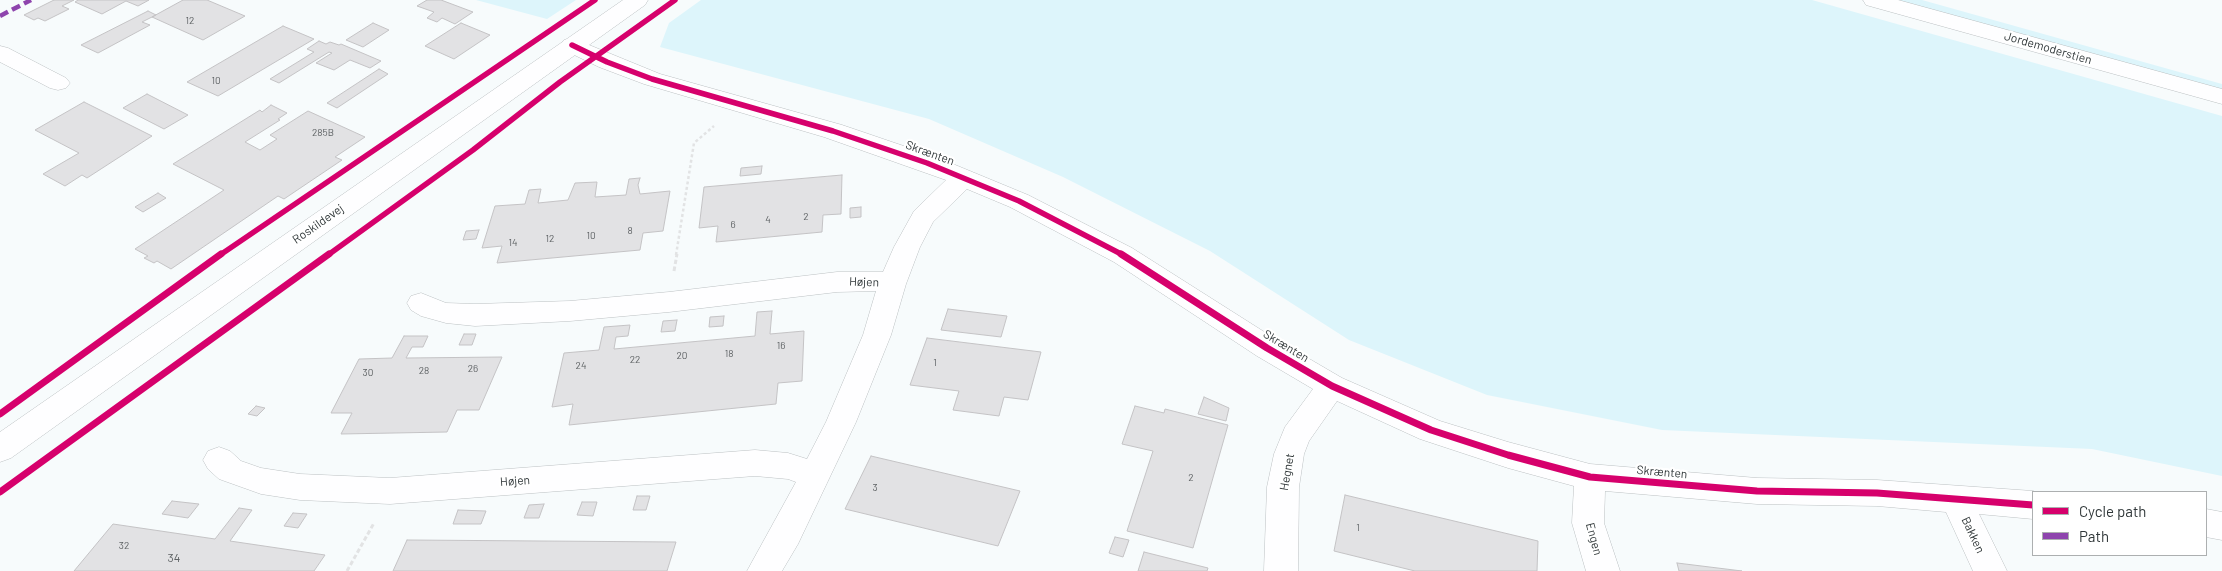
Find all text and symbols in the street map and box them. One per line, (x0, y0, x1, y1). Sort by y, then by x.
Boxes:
house number: 12 (186, 15, 194, 27)
street label: Jordemoderstien (2003, 29, 2093, 67)
house number: 10 (211, 75, 221, 87)
house number: 285B (312, 127, 334, 139)
street label: Skrænten (904, 138, 956, 168)
street label: Roskildevej (290, 201, 346, 247)
house number: 2 (803, 211, 809, 223)
house number: 4 (765, 214, 771, 226)
house number: 6 (730, 219, 736, 231)
house number: 8 (627, 225, 633, 237)
house number: 10 (586, 230, 596, 242)
house number: 12 (546, 233, 554, 245)
house number: 14 (508, 237, 518, 249)
street label: Højen (849, 274, 879, 290)
street label: Skrænten (1260, 327, 1312, 365)
house number: 16 (777, 340, 785, 352)
house number: 18 (725, 348, 733, 360)
house number: 20 (676, 350, 688, 362)
house number: 22 (630, 354, 640, 366)
house number: 1 (933, 357, 937, 369)
house number: 24 (576, 360, 586, 372)
house number: 26 (468, 363, 478, 375)
house number: 28 (419, 365, 429, 377)
house number: 30 (363, 367, 373, 379)
street label: Hegnet (1277, 452, 1297, 492)
street label: Skrænten (1636, 463, 1688, 481)
house number: 2 (1188, 472, 1194, 484)
street label: Højen (500, 473, 530, 489)
house number: 3 (872, 482, 878, 494)
legend (2032, 491, 2207, 556)
text: Cycle path (2079, 502, 2146, 520)
street label: Bakken (1958, 515, 1988, 555)
street label: Engen (1583, 521, 1605, 557)
house number: 1 (1356, 522, 1360, 534)
text: Path (2079, 527, 2109, 545)
house number: 32 (119, 540, 129, 552)
house number: 34 (168, 551, 180, 565)

